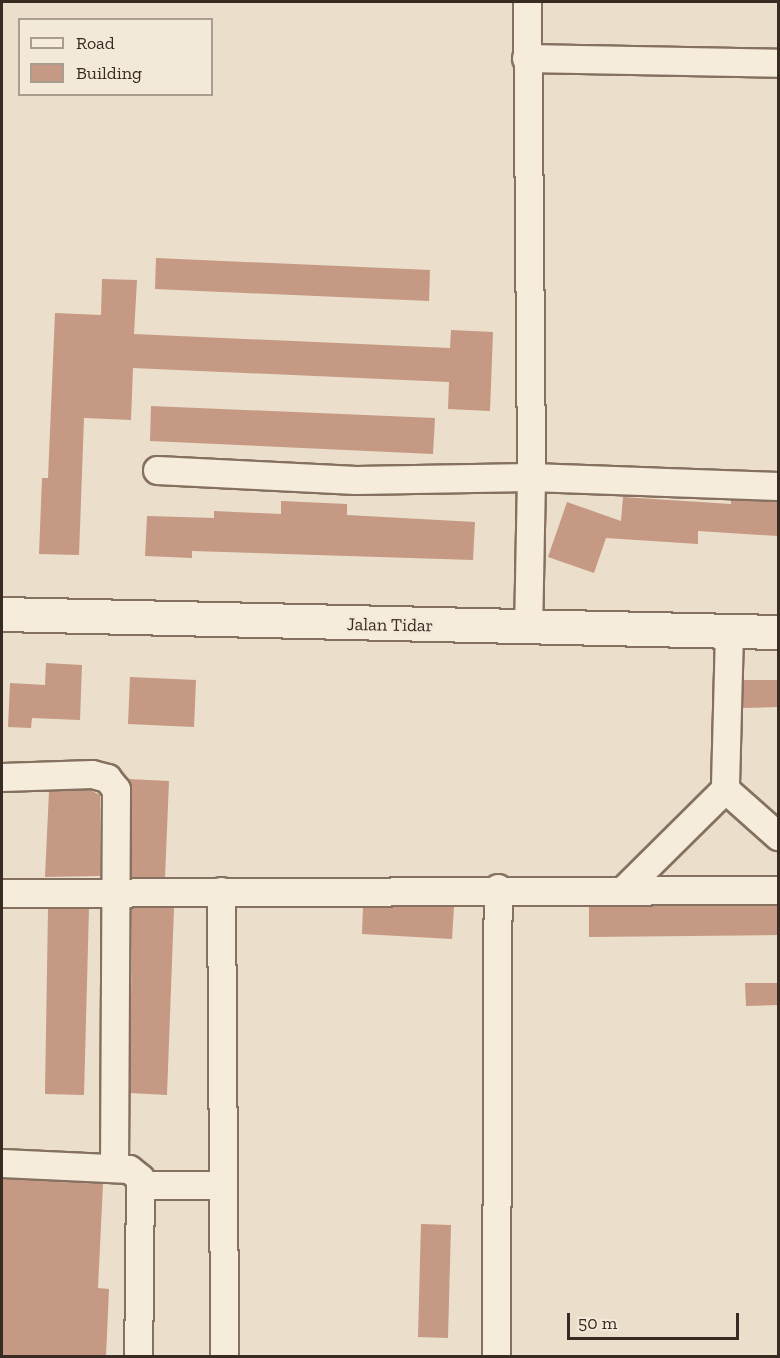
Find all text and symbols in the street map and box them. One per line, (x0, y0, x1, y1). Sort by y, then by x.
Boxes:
legend (18, 18, 213, 96)
text: Road (76, 32, 115, 54)
text: Building (76, 62, 142, 84)
street label: Jalan Tidar (347, 613, 433, 637)
scale bar (570, 1301, 742, 1339)
text: 50 m (578, 1312, 617, 1334)

